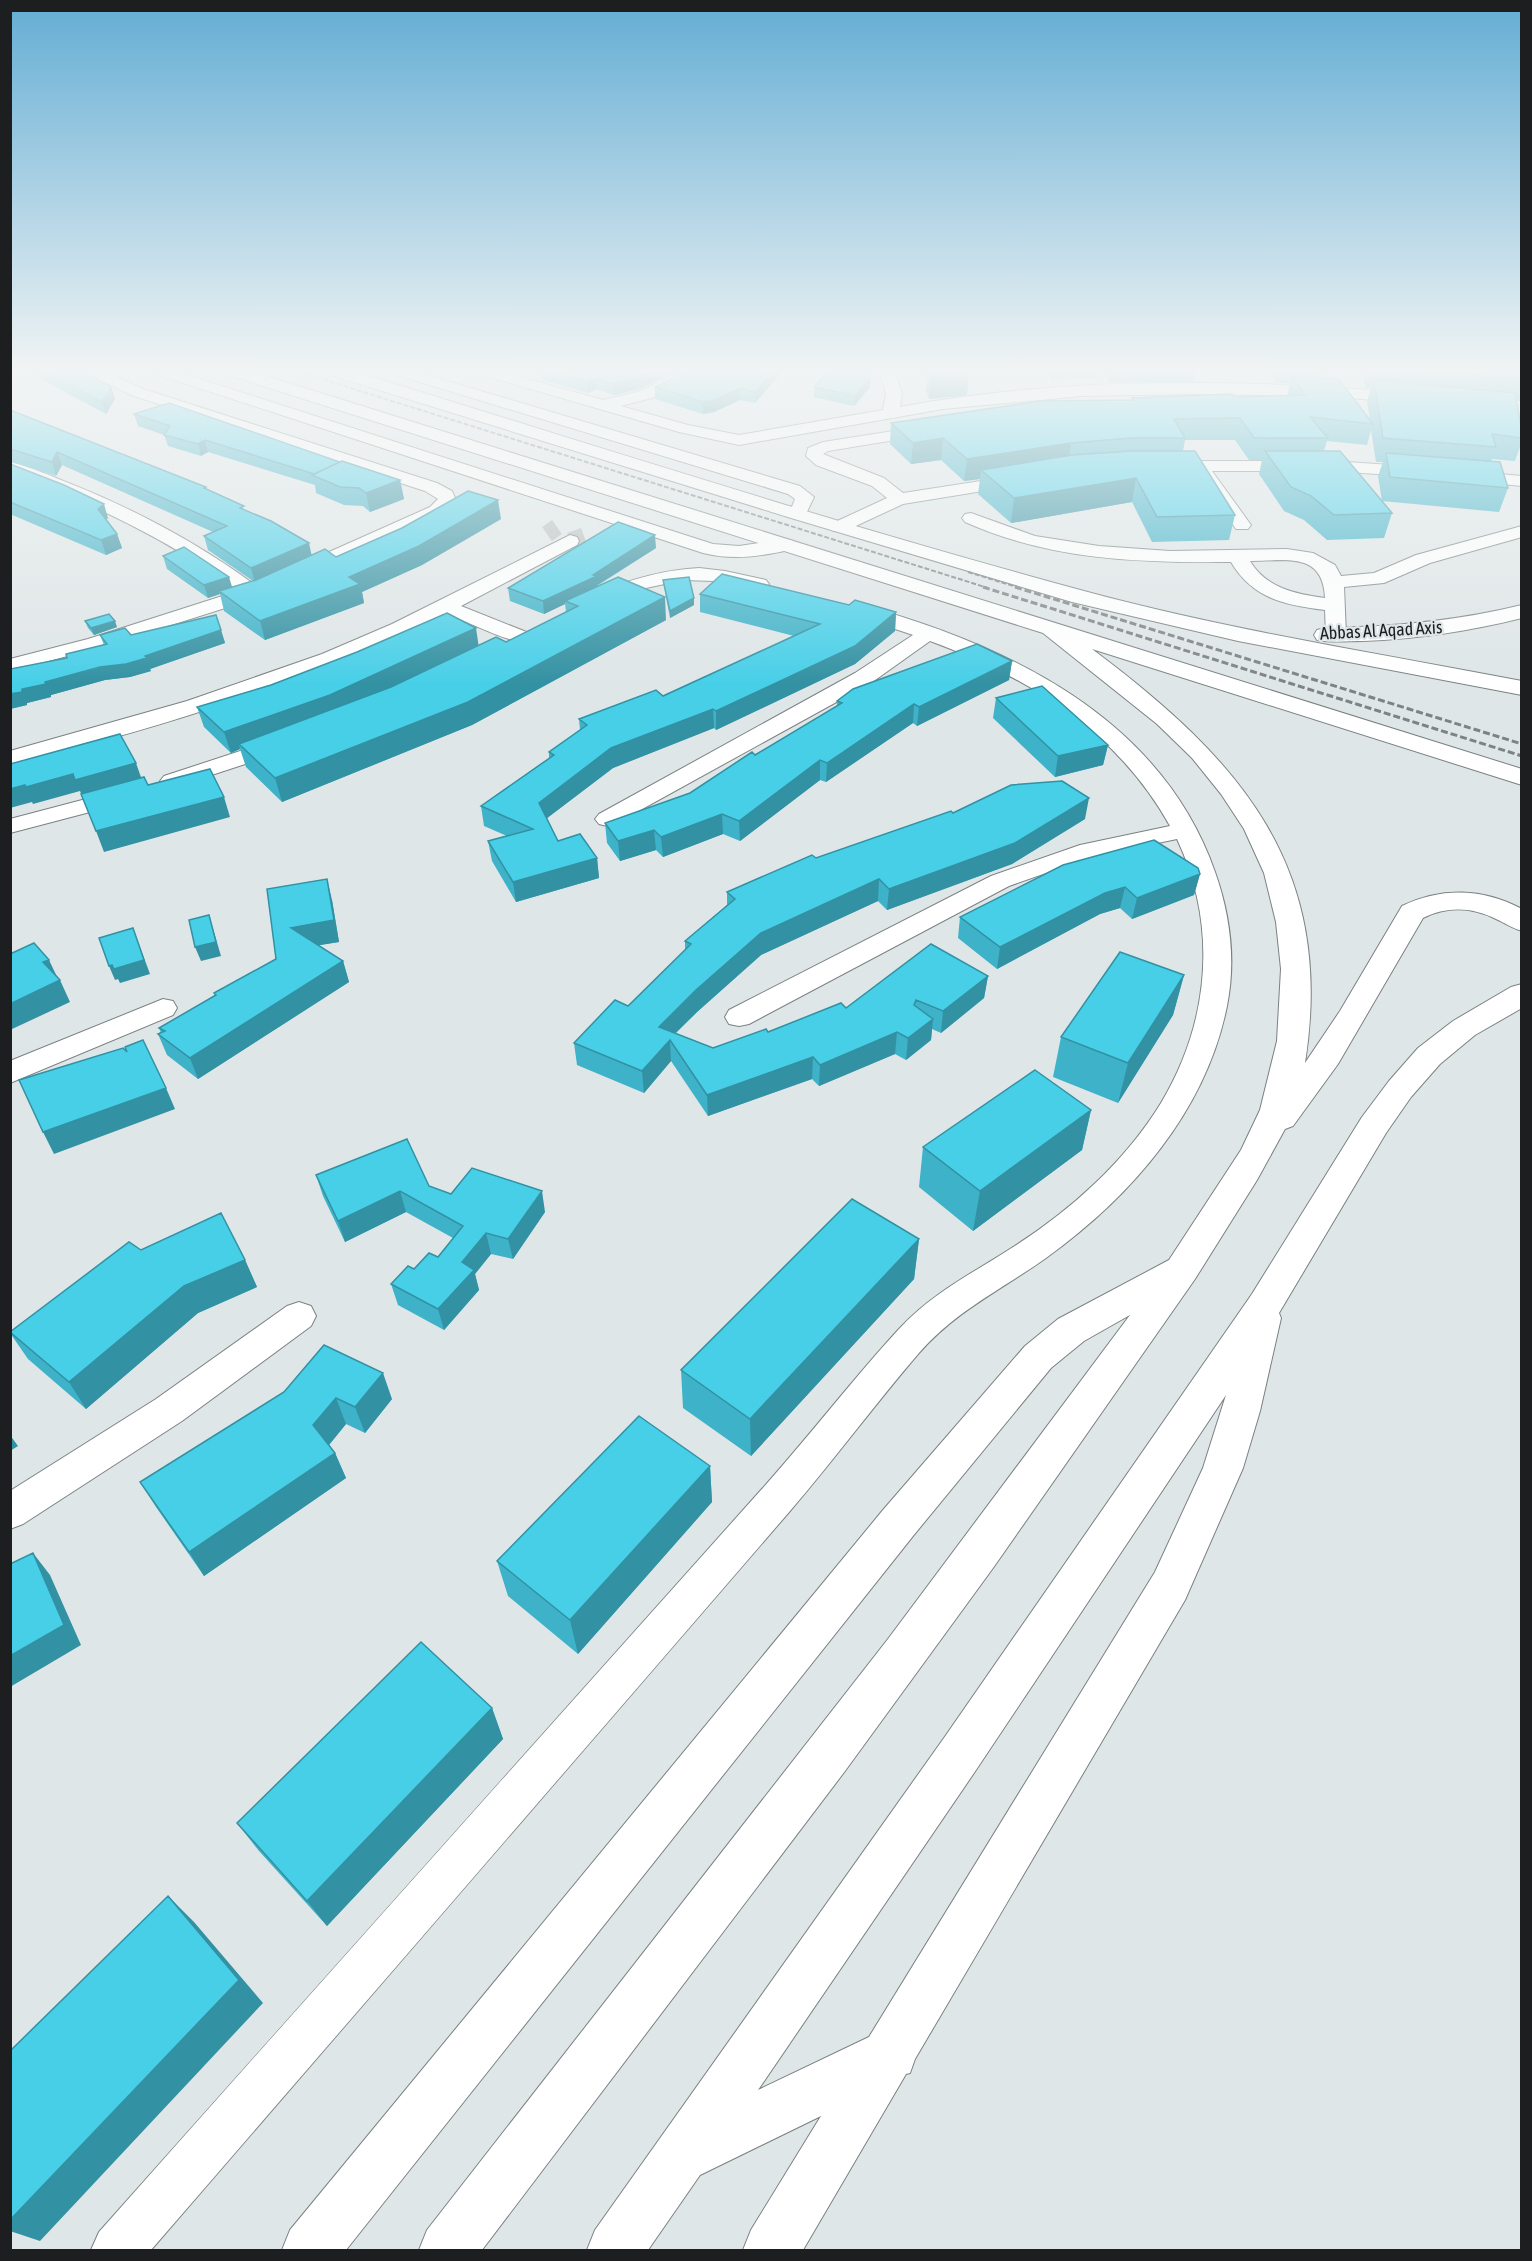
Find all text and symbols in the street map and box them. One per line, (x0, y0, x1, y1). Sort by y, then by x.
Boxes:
street label: Abbas Al Aqad Axis (1319, 616, 1443, 644)

